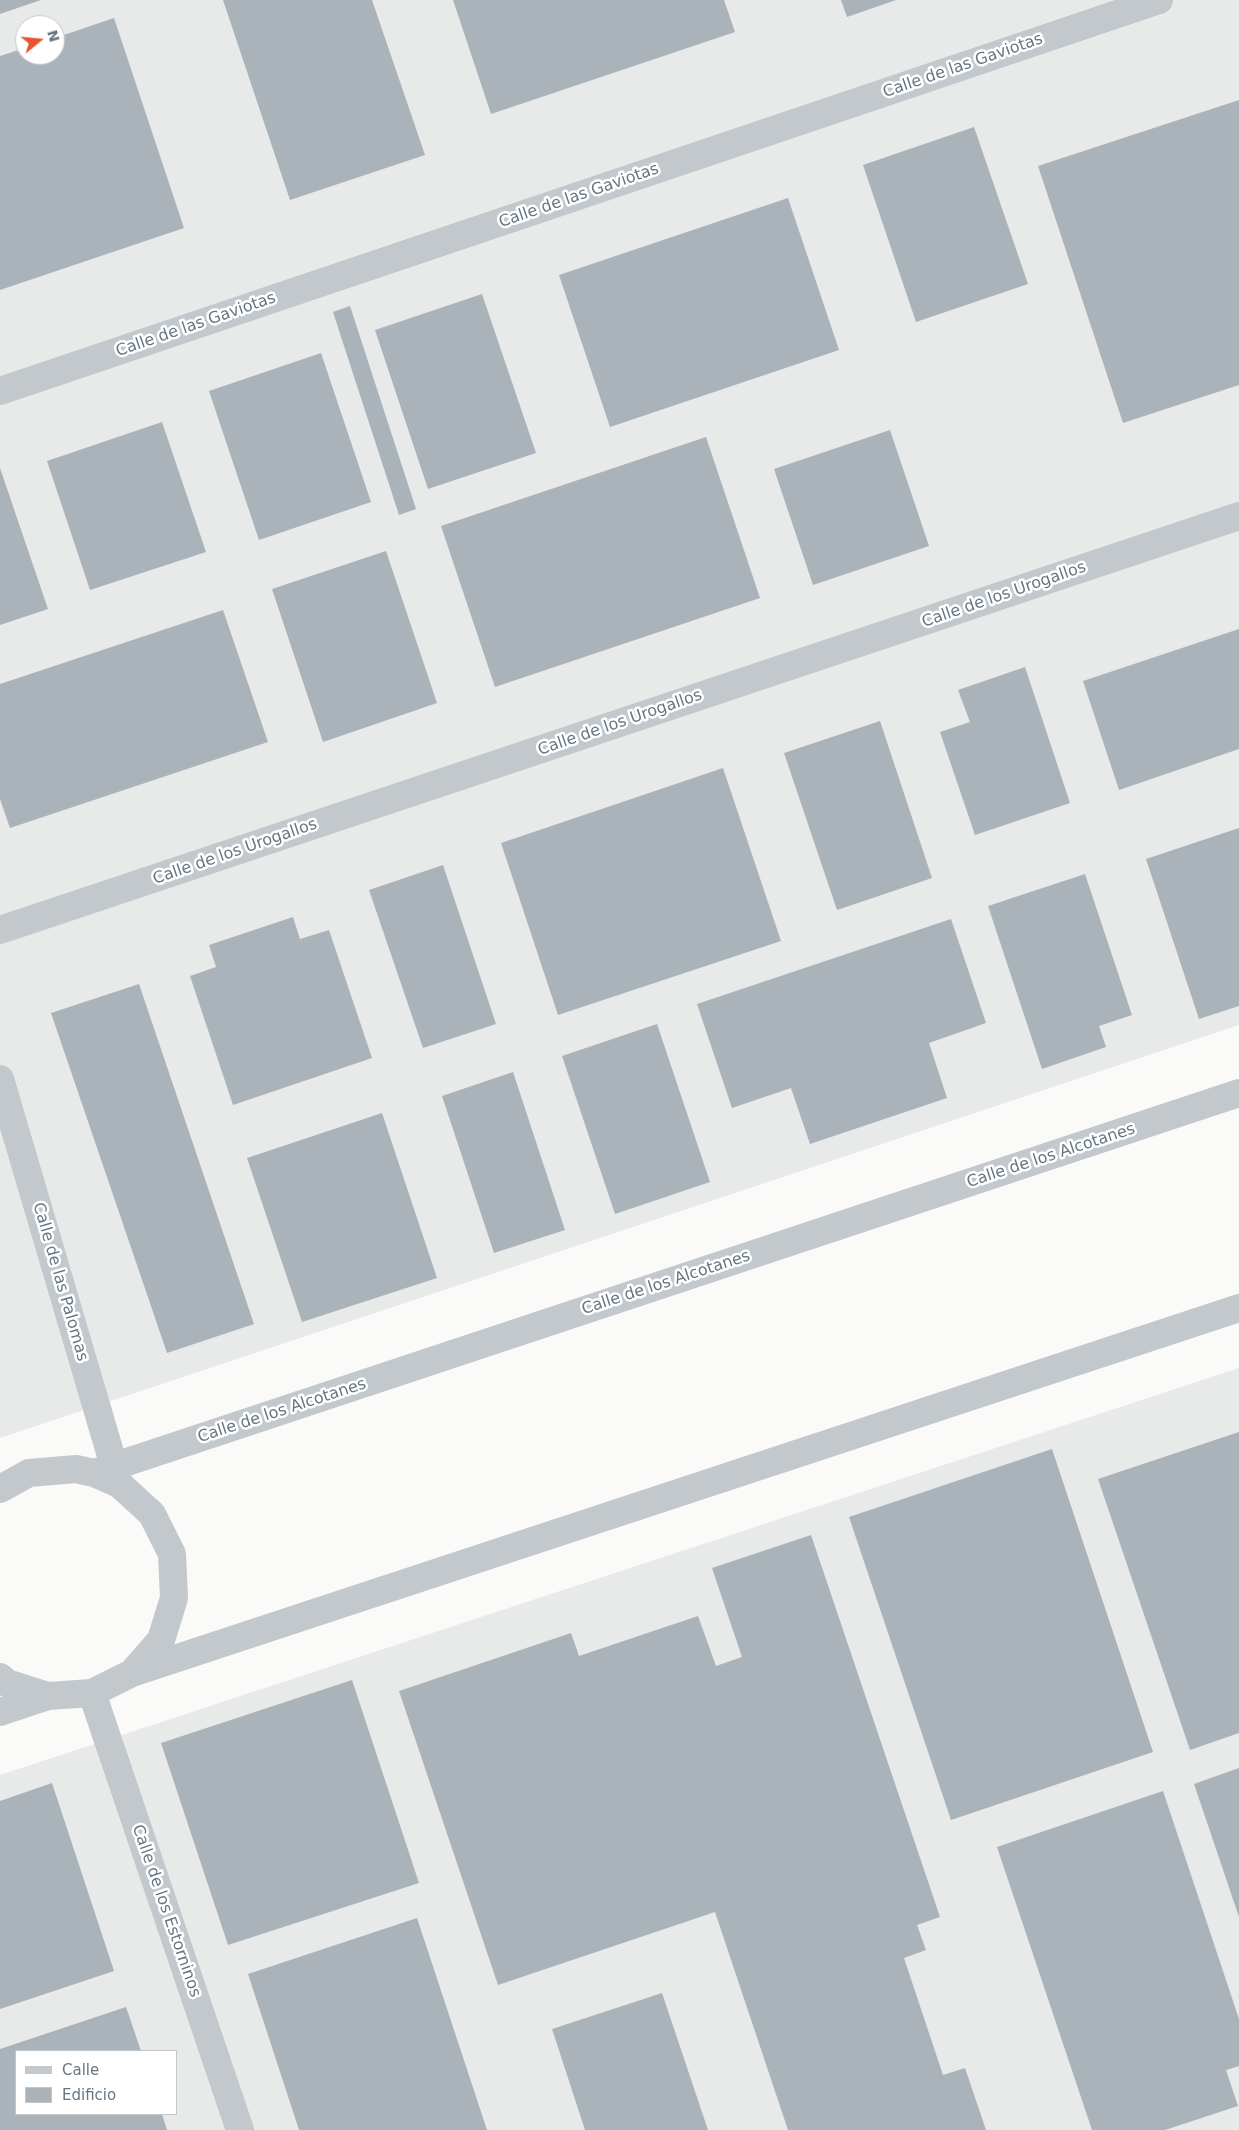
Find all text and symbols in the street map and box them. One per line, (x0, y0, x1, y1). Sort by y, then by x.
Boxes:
north arrow (15, 15, 65, 65)
text: N (44, 28, 63, 44)
street label: Calle de las Gaviotas (881, 30, 1045, 102)
street label: Calle de las Gaviotas (497, 160, 661, 232)
street label: Calle de las Gaviotas (114, 289, 278, 361)
street label: Calle de los Urogallos (919, 558, 1089, 632)
street label: Calle de los Urogallos (535, 686, 705, 760)
street label: Calle de los Urogallos (150, 815, 320, 889)
street label: Calle de los Alcotanes (964, 1120, 1138, 1192)
street label: Calle de las Palomas (28, 1200, 92, 1364)
street label: Calle de los Alcotanes (579, 1247, 753, 1319)
street label: Calle de los Alcotanes (195, 1375, 369, 1447)
street label: Calle de los Estorninos (127, 1822, 205, 2000)
legend (15, 2050, 178, 2115)
text: Calle (62, 2061, 99, 2079)
text: Edificio (62, 2086, 116, 2104)

